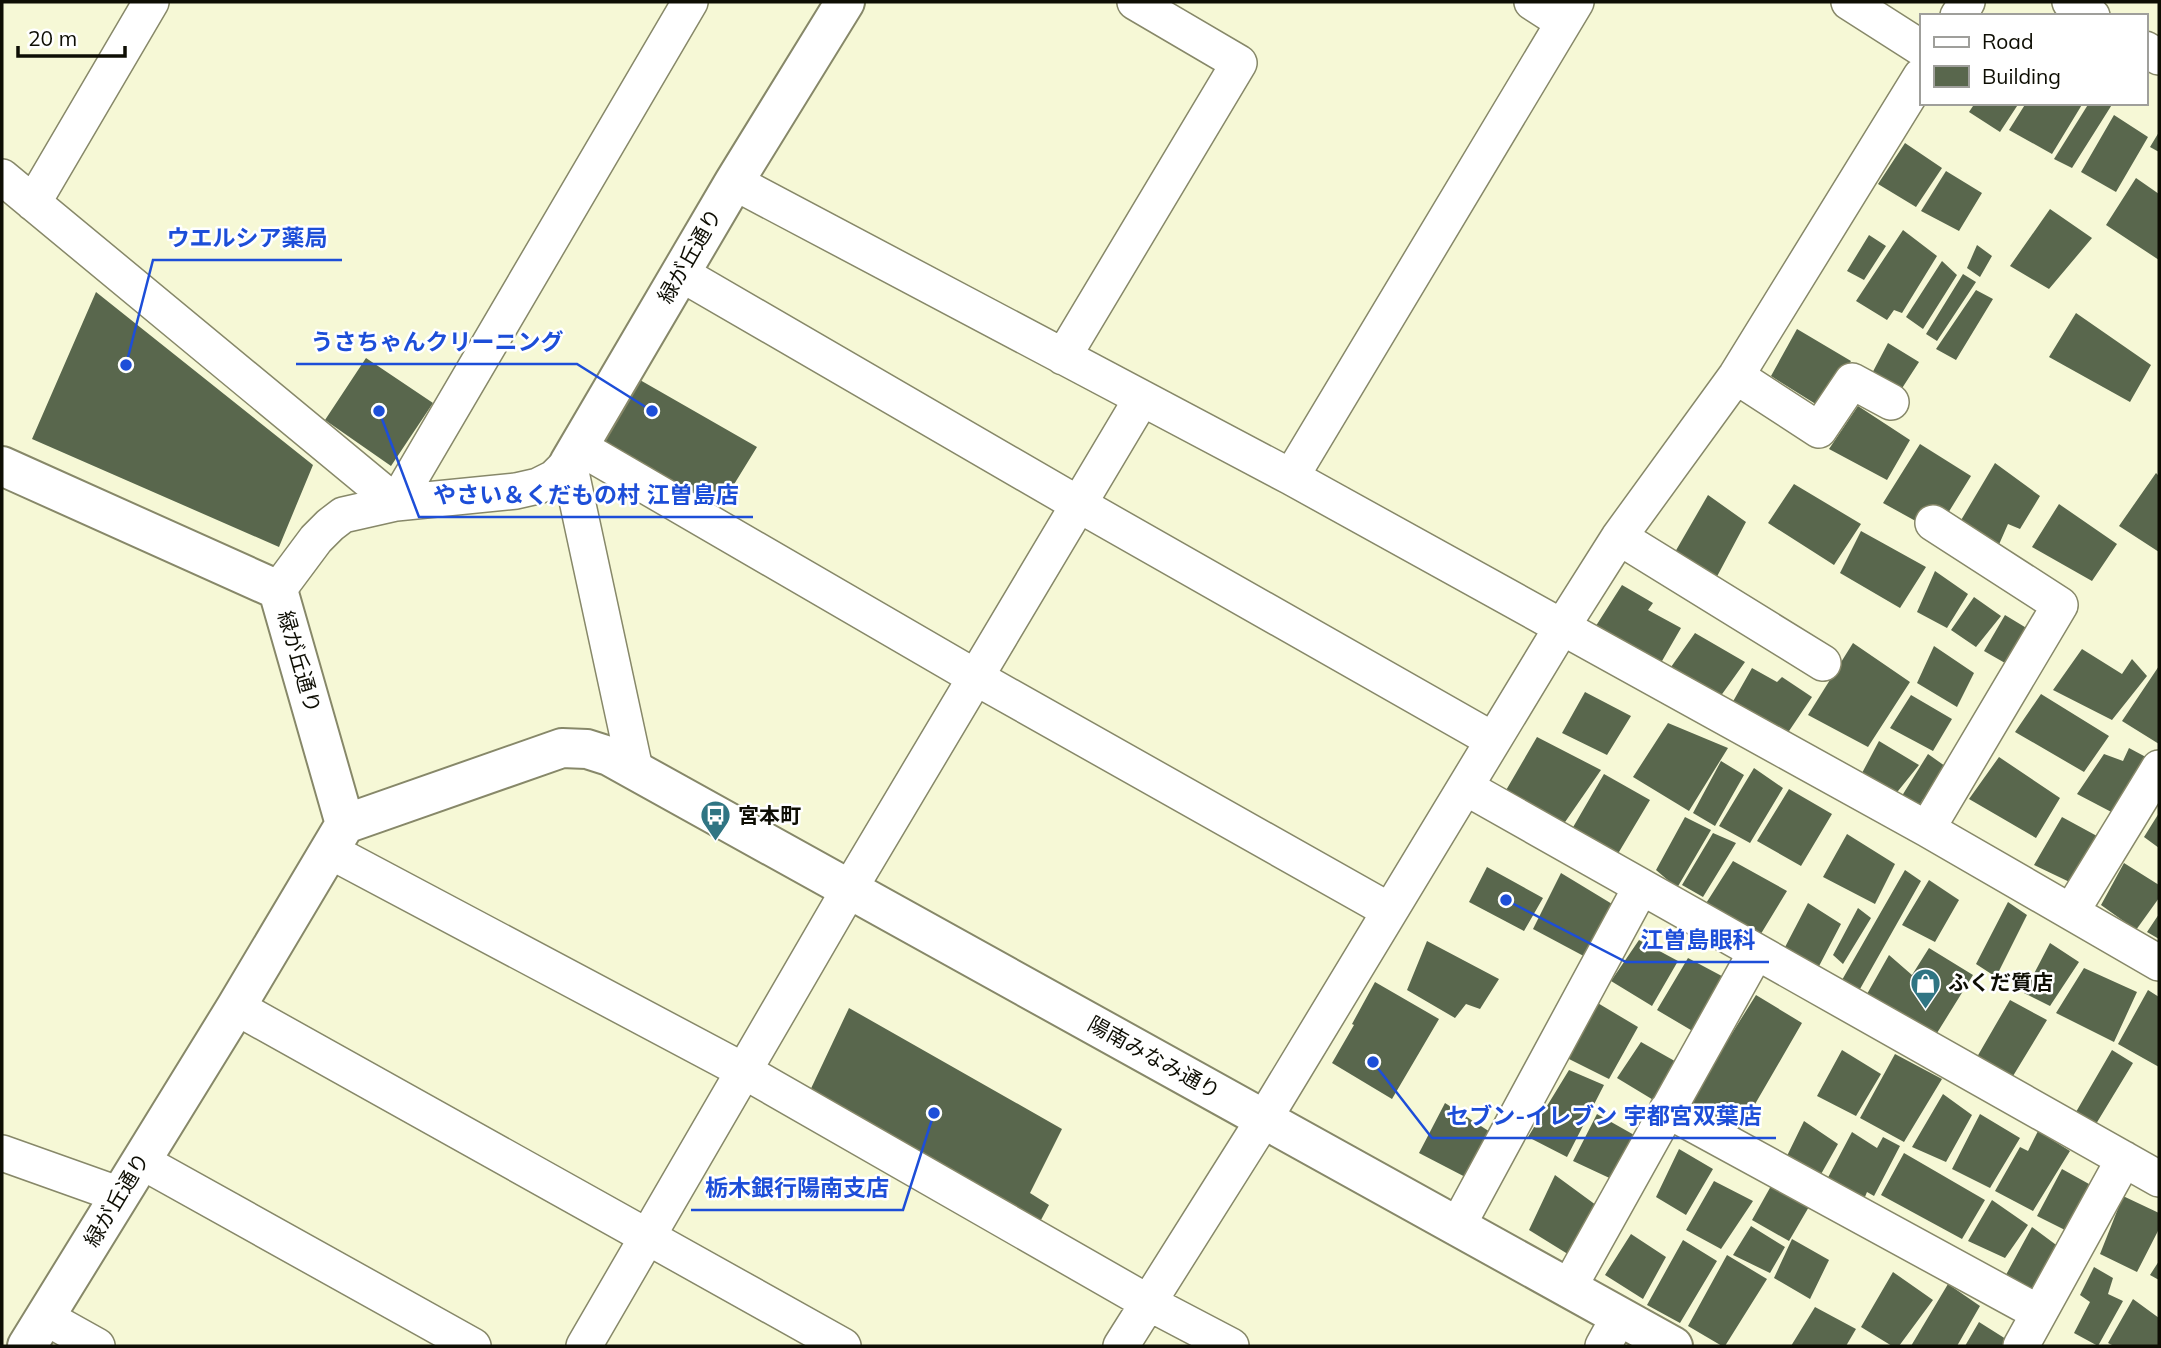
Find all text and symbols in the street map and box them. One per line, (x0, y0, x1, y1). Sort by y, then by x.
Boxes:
scale bar (18, 14, 124, 58)
legend (1920, 14, 2147, 105)
text: 20 m (28, 25, 77, 51)
text: Road (1982, 28, 2033, 54)
text: Building (1982, 63, 2061, 89)
street label: 緑が丘通り (652, 204, 727, 307)
callout: ウエルシア薬局 (153, 216, 342, 260)
text: ウエルシア薬局 (167, 223, 328, 252)
callout: うさちゃんクリーニング (296, 320, 577, 364)
text: うさちゃんクリーニング (311, 327, 564, 356)
callout: やさい＆くだもの村 江曽島店 (419, 473, 753, 517)
text: やさい＆くだもの村 江曽島店 (433, 480, 739, 509)
street label: 緑が丘通り (273, 608, 327, 716)
bus stop icon: 宮本町 (698, 799, 732, 843)
place label: 宮本町 (738, 802, 801, 828)
callout: 江曽島眼科 (1626, 918, 1769, 962)
text: 江曽島眼科 (1641, 925, 1756, 954)
shop icon: ふくだ質店 (1908, 966, 1942, 1010)
place label: ふくだ質店 (1948, 969, 2053, 995)
street label: 陽南みなみ通り (1084, 1010, 1225, 1104)
callout: セブン-イレブン 宇都宮双葉店 (1432, 1094, 1776, 1138)
text: セブン-イレブン 宇都宮双葉店 (1446, 1101, 1762, 1130)
street label: 緑が丘通り (78, 1148, 154, 1251)
callout: 栃木銀行陽南支店 (691, 1166, 903, 1210)
text: 栃木銀行陽南支店 (705, 1173, 889, 1202)

